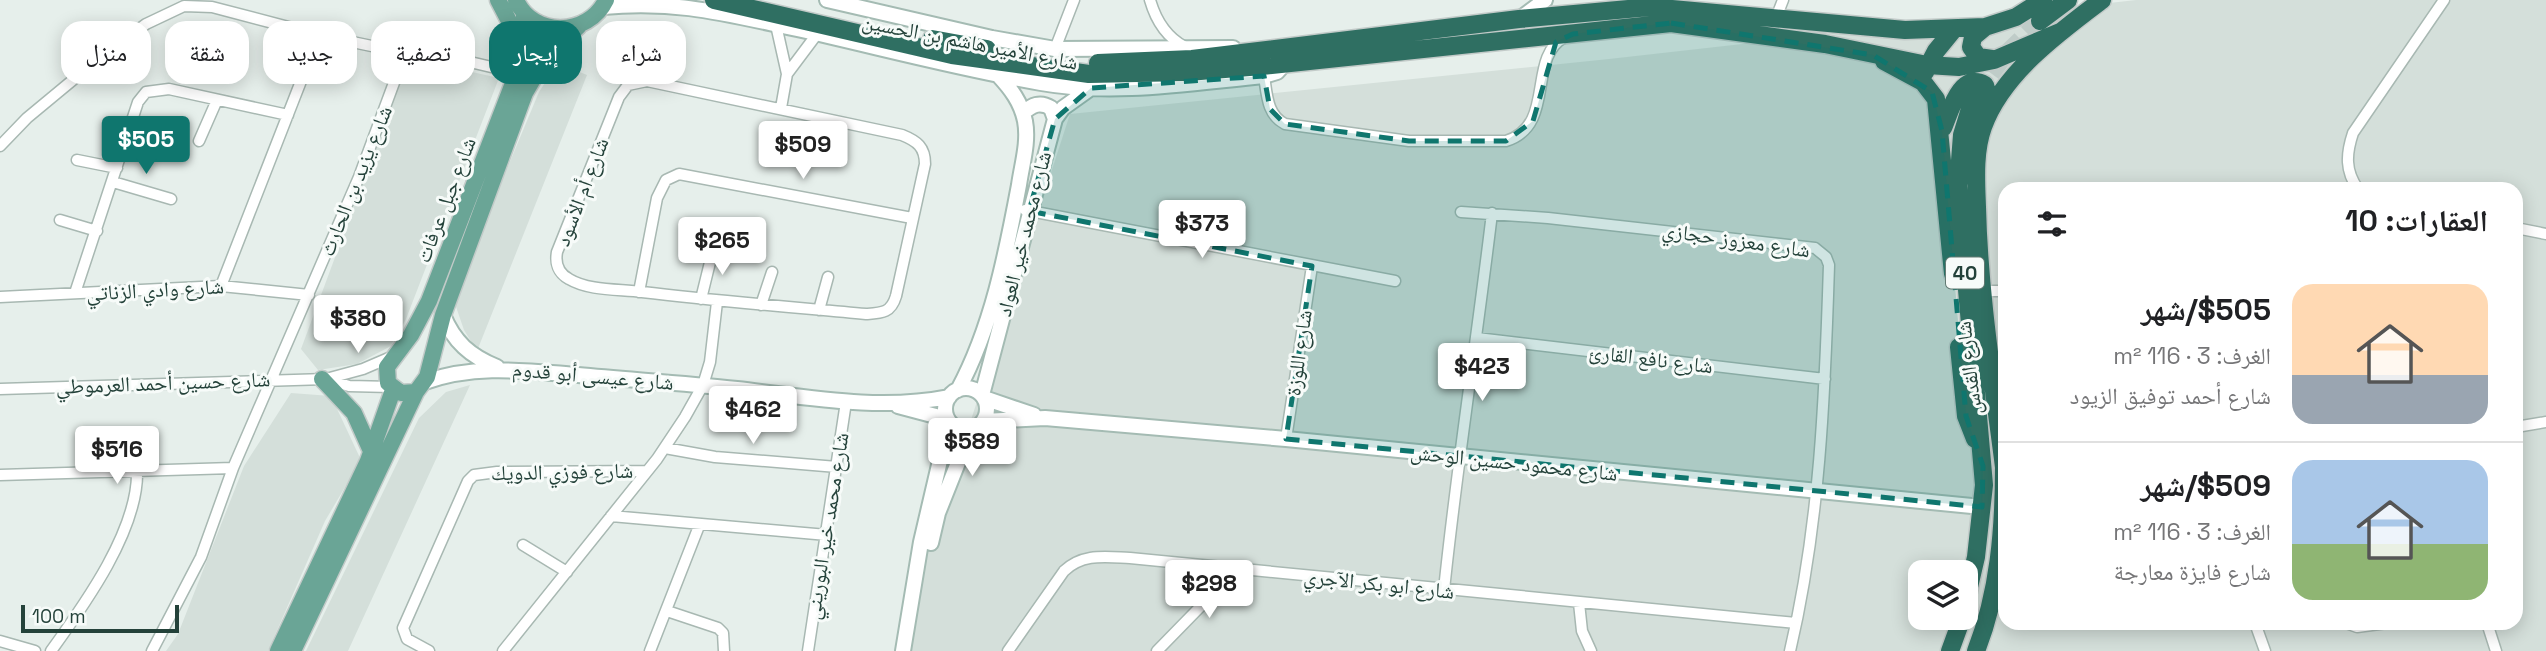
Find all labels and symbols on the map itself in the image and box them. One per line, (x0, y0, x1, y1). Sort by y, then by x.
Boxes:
street label: شارع الأمير هاشم بن الحسين (860, 7, 1080, 77)
street label: شارع يزيد بن الحارث (313, 102, 398, 260)
pin: $505 (105, 116, 187, 176)
pin: $509 (762, 122, 844, 181)
street label: شارع جبل عرفات (409, 133, 482, 266)
street label: شارع أم الأسود (548, 134, 616, 250)
street label: شارع محمد خير العواد (990, 148, 1057, 319)
pin: $373 (1161, 201, 1243, 260)
street label: شارع معزوز حجازي (1660, 216, 1812, 267)
pin: $265 (681, 218, 763, 277)
road number: 40 (1946, 258, 1984, 288)
street label: شارع وادي الزناتي (85, 272, 225, 310)
pin: $380 (317, 296, 399, 355)
street label: شارع اللوزة (1279, 308, 1318, 398)
street label: شارع القدس (1949, 320, 1988, 416)
street label: شارع نافع القارئ (1588, 338, 1715, 379)
pin: $423 (1441, 344, 1523, 403)
street label: شارع عيسى أبو قدوم (511, 355, 675, 397)
street label: شارع حسين أحمد العرموطي (55, 365, 271, 403)
pin: $462 (712, 386, 794, 446)
pin: $589 (931, 419, 1013, 478)
pin: $516 (76, 426, 158, 486)
street label: شارع محمد خير البوريني (798, 430, 858, 622)
street label: شارع محمود حسين الوحش (1409, 438, 1619, 487)
street label: شارع فوزي الدويك (491, 457, 633, 490)
pin: $298 (1168, 560, 1250, 620)
street label: شارع ابو بكر الآجري (1302, 562, 1456, 608)
scale bar (21, 602, 178, 634)

